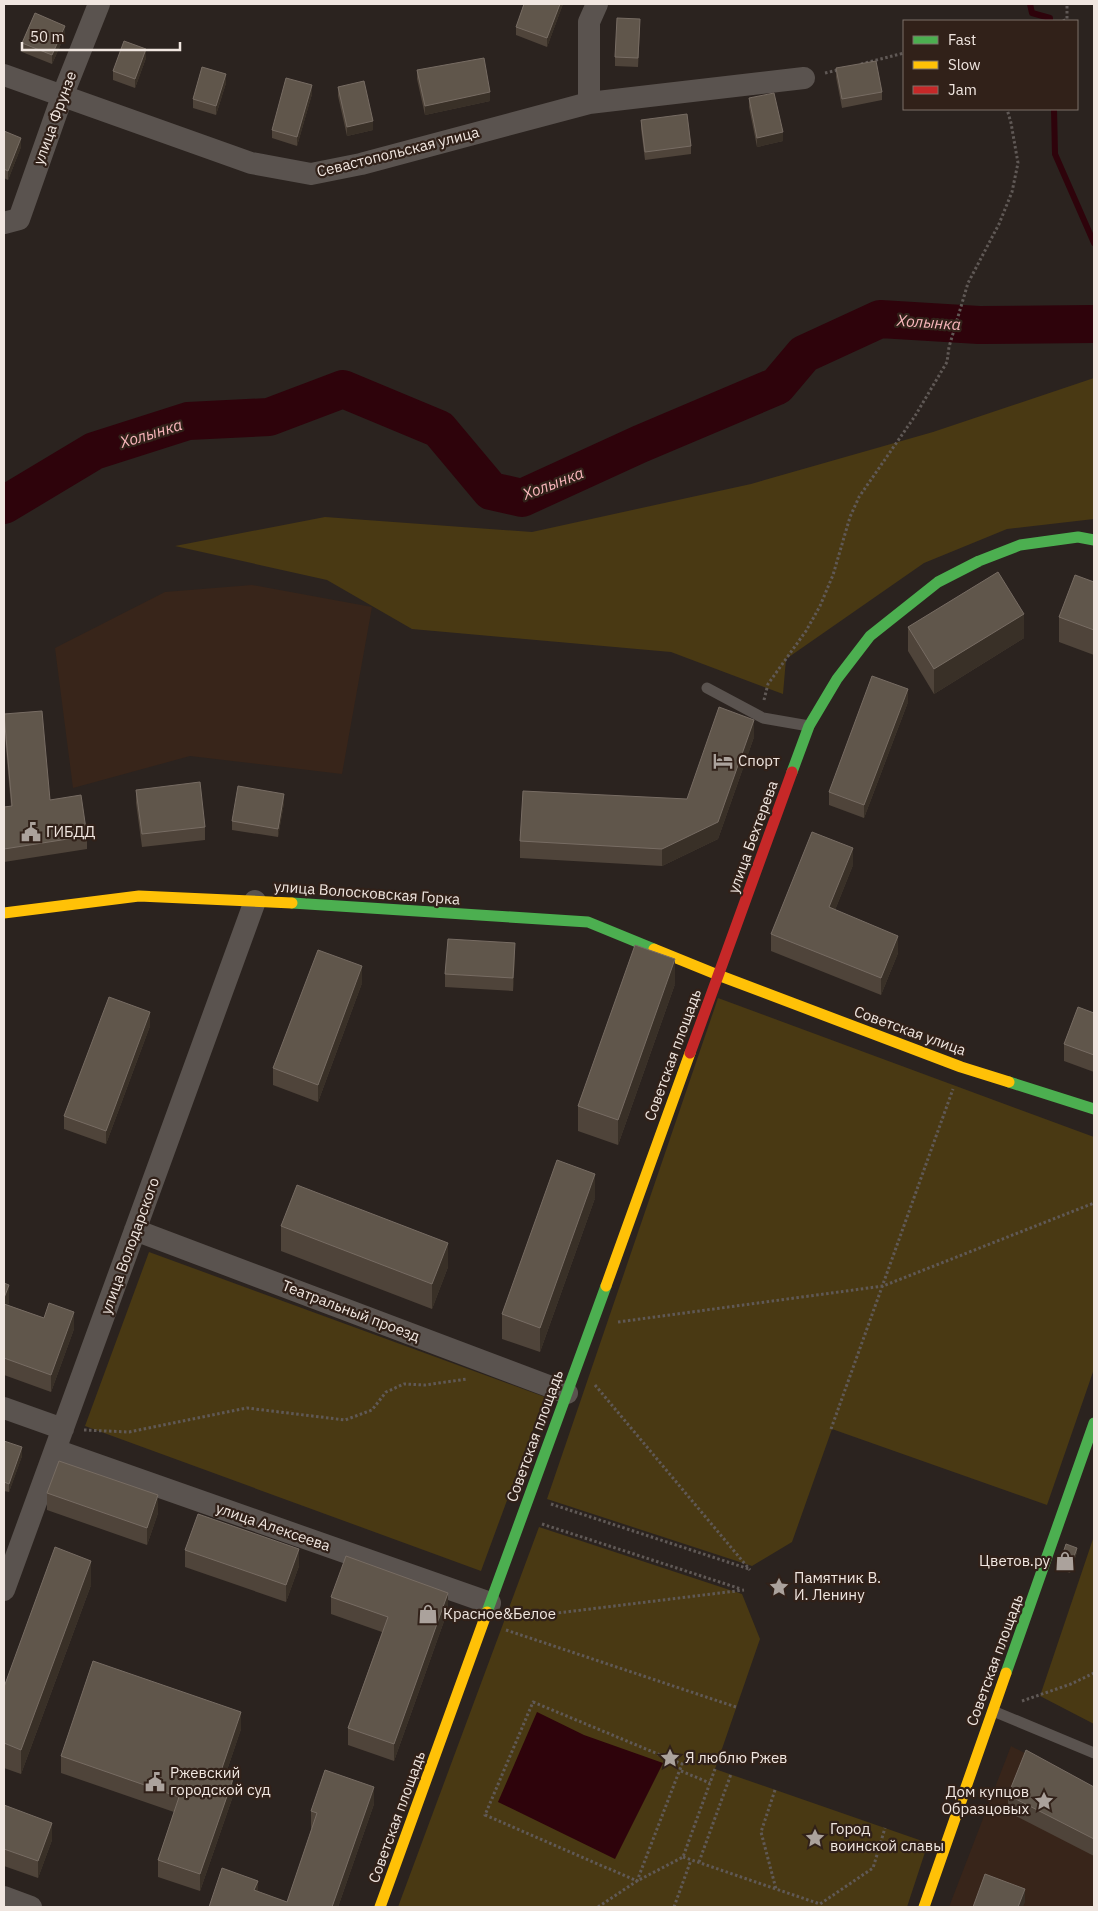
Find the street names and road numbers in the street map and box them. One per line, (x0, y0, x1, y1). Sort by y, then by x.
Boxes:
street label: улица Фрунзе (29, 68, 80, 167)
street label: Севастопольская улица (315, 122, 481, 181)
street label: улица Бехтерева (723, 778, 782, 896)
street label: улица Волосковская Горка (273, 877, 461, 908)
street label: Советская площадь (640, 986, 705, 1123)
street label: Советская улица (852, 1001, 969, 1060)
street label: улица Володарского (96, 1175, 163, 1317)
street label: Театральный проезд (280, 1275, 423, 1346)
street label: Советская площадь (502, 1367, 567, 1504)
street label: улица Алексеева (213, 1498, 333, 1555)
street label: Советская площадь (962, 1591, 1027, 1728)
street label: Советская площадь (364, 1748, 429, 1885)

